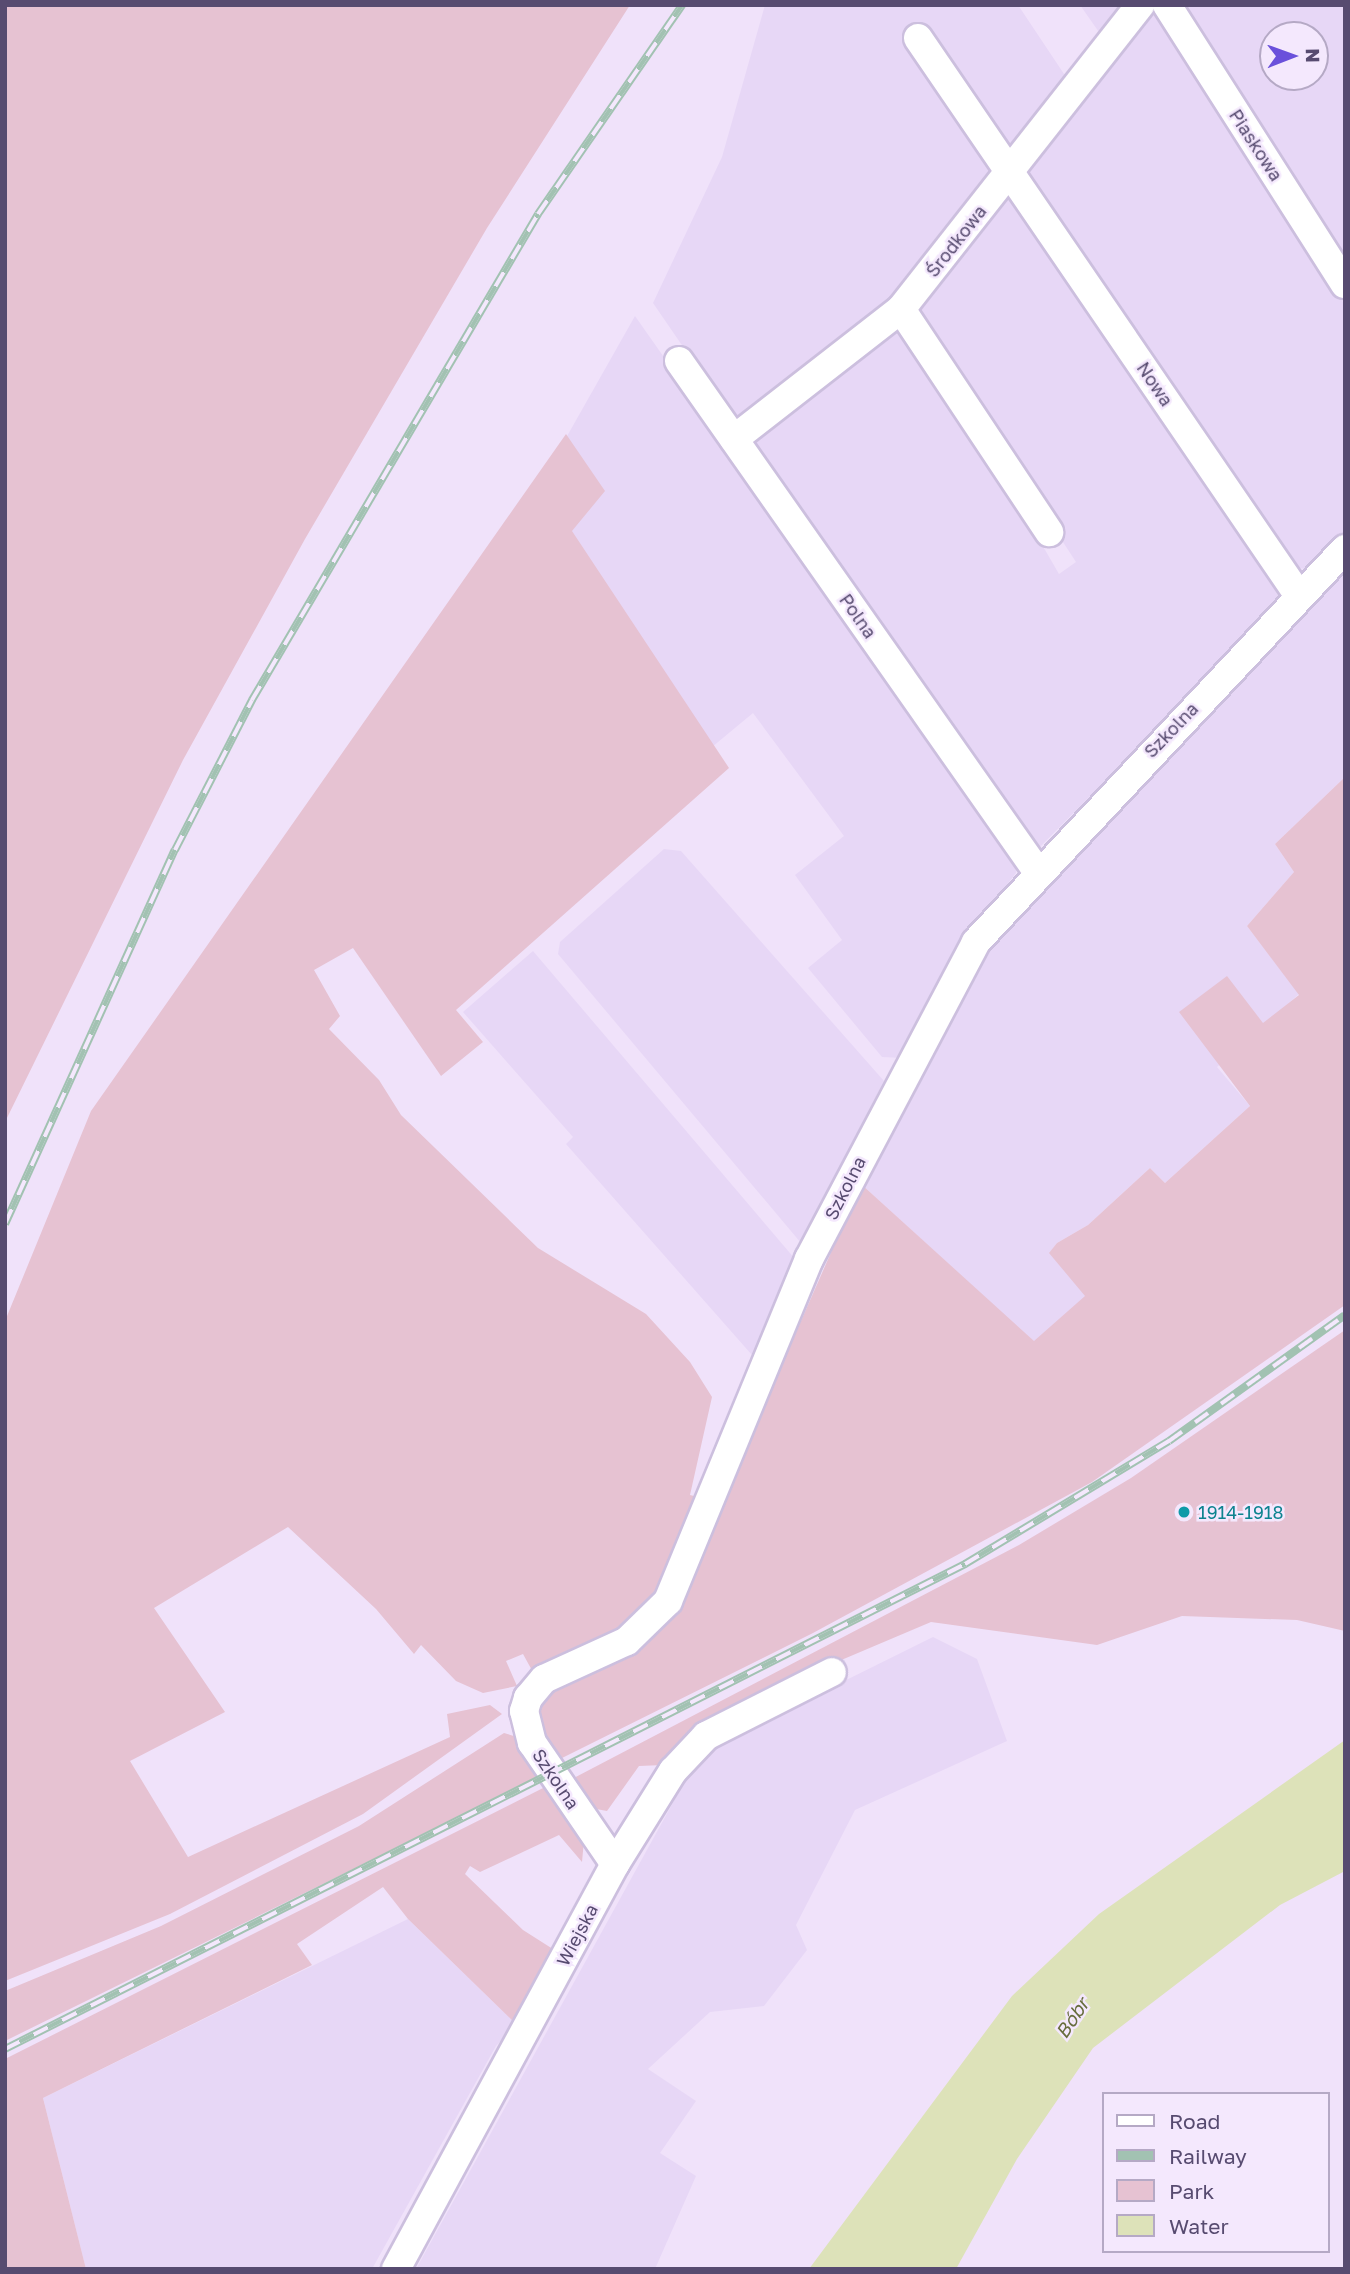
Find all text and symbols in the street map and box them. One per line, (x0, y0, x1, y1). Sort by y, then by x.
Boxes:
north arrow (1259, 21, 1329, 91)
text: N (1302, 48, 1325, 63)
street label: Piaskowa (1225, 105, 1287, 185)
street label: Środkowa (921, 201, 991, 281)
street label: Nowa (1132, 358, 1178, 410)
street label: Polna (835, 590, 881, 642)
street label: Szkolna (1140, 698, 1202, 762)
street label: Szkolna (820, 1153, 870, 1223)
place label: 1914-1918 (1198, 1501, 1283, 1523)
marker: 1914-1918 (1176, 1504, 1192, 1520)
street label: Szkolna (528, 1745, 584, 1813)
street label: Wiejska (552, 1900, 602, 1970)
water label: Bóbr (1050, 1994, 1094, 2042)
legend (1102, 2092, 1329, 2253)
text: Road (1169, 2108, 1220, 2134)
text: Railway (1169, 2143, 1247, 2169)
text: Park (1169, 2178, 1214, 2204)
text: Water (1169, 2213, 1229, 2239)

